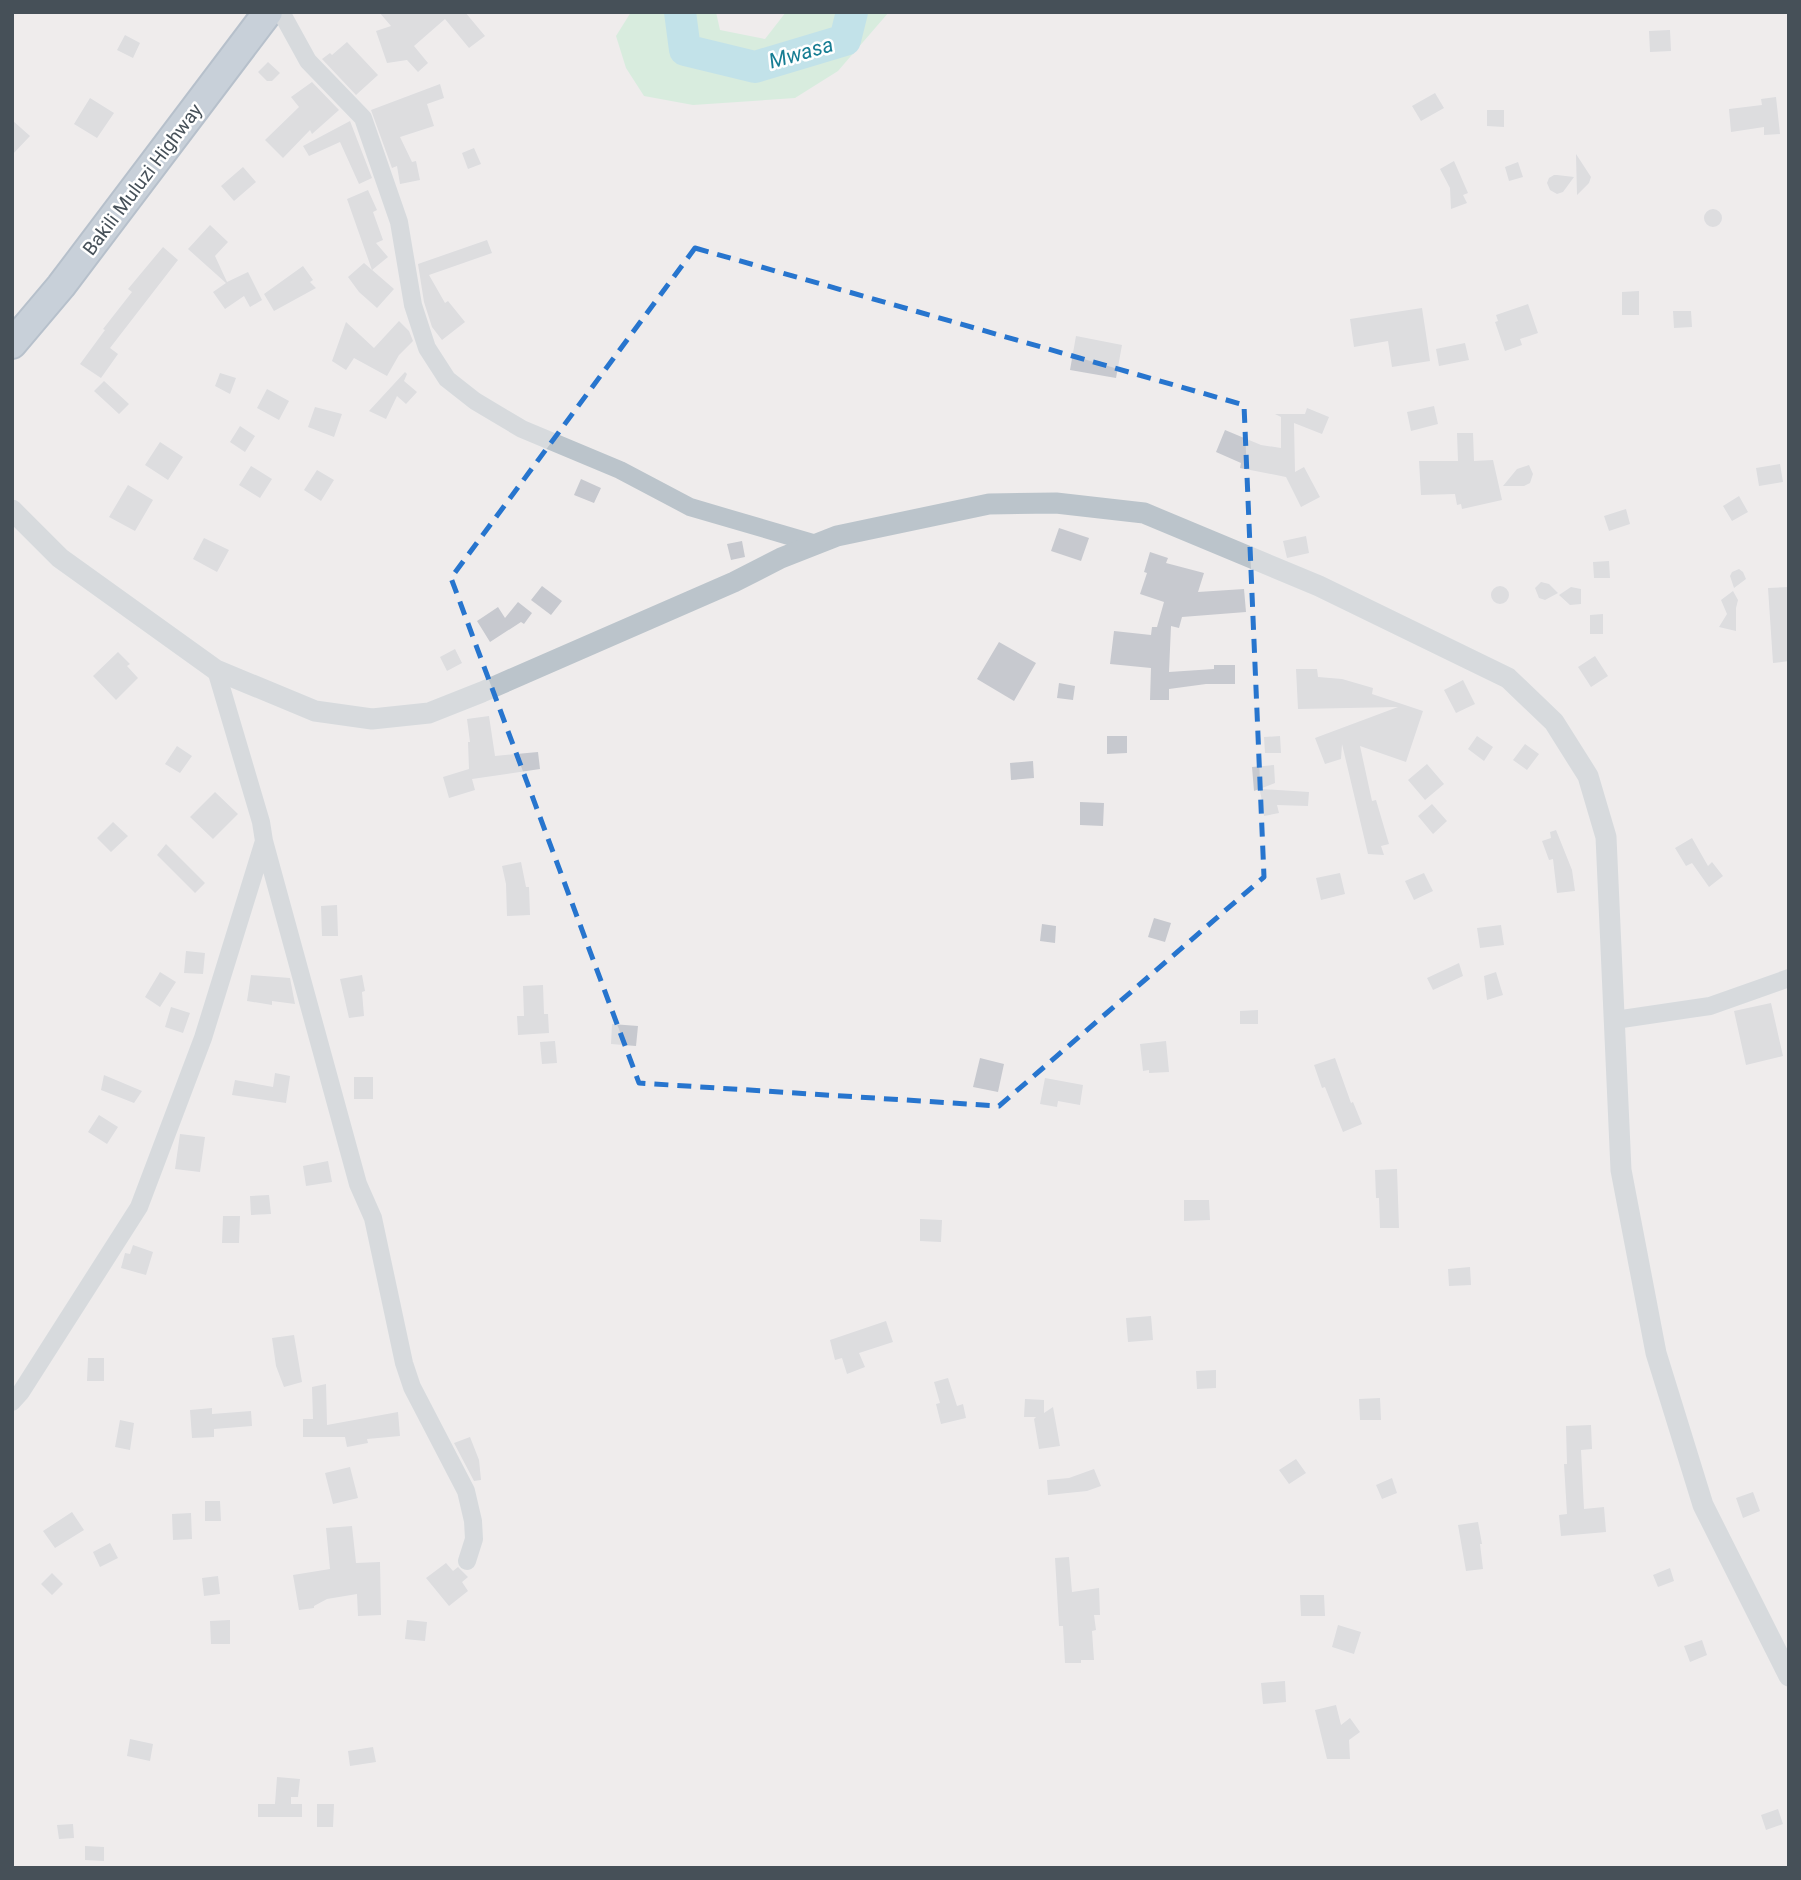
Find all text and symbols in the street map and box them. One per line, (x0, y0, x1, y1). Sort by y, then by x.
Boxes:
water label: Mwasa (766, 32, 836, 74)
street label: Bakili Muluzi Highway (78, 99, 207, 260)

